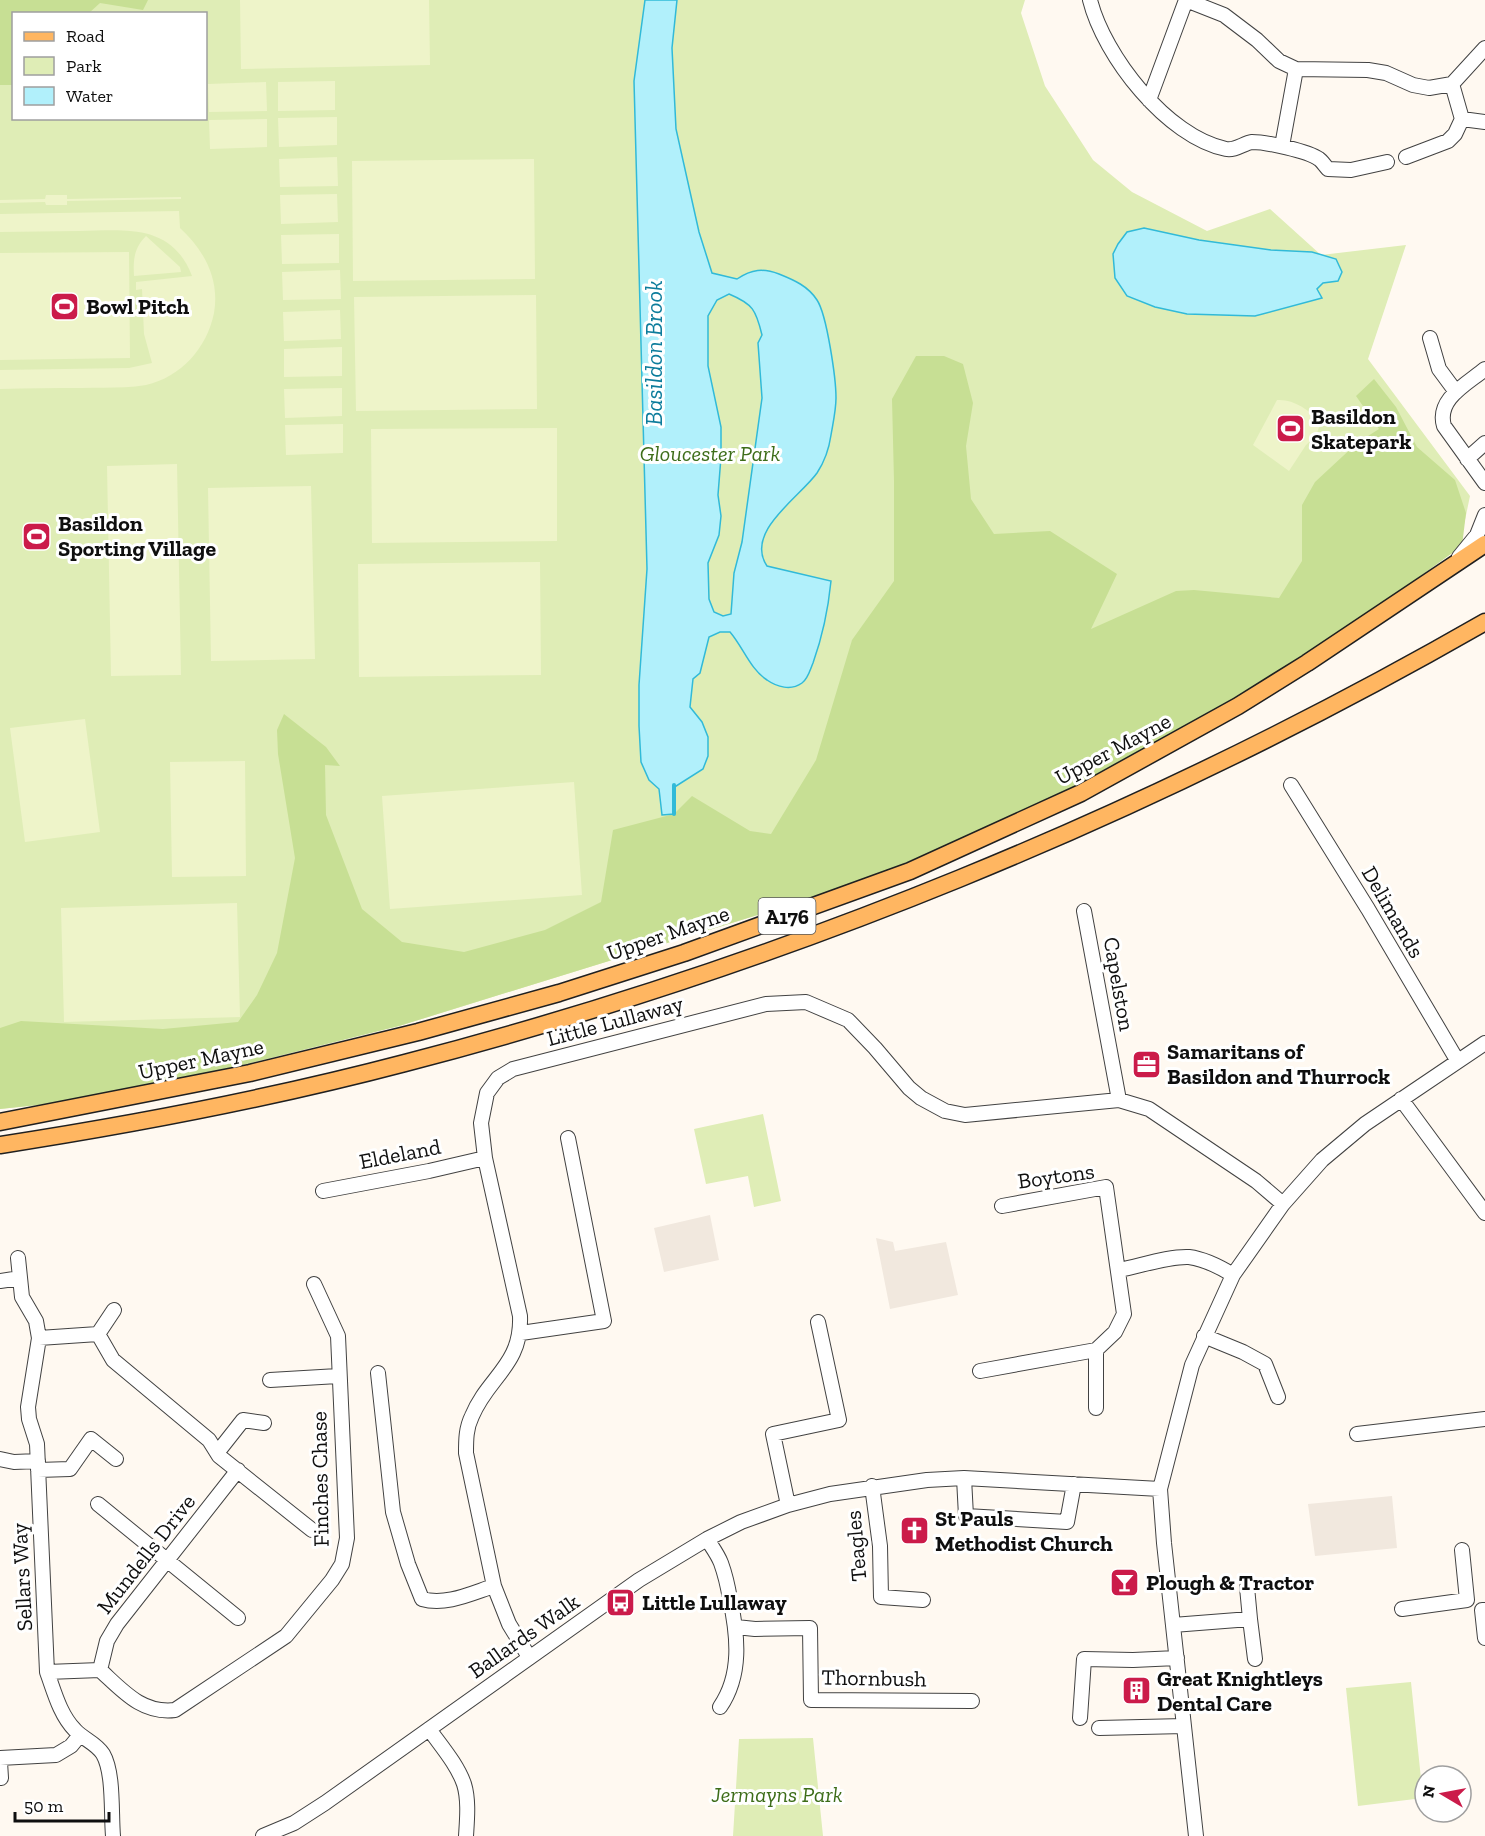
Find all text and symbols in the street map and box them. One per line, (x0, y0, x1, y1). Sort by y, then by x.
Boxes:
legend (12, 12, 207, 120)
text: Road (66, 25, 105, 47)
text: Park (66, 55, 102, 77)
text: Water (66, 85, 113, 107)
water label: Basildon Brook (639, 280, 668, 426)
sports icon: Bowl Pitch (49, 290, 81, 322)
place label: Bowl Pitch (86, 293, 190, 320)
place label: Basildon Skatepark (1311, 403, 1411, 455)
sports icon: Basildon Skatepark (1274, 413, 1306, 445)
park label: Gloucester Park (640, 440, 780, 467)
place label: Basildon Sporting Village (58, 510, 216, 562)
sports icon: Basildon Sporting Village (21, 520, 53, 552)
street label: Upper Mayne (1050, 707, 1176, 791)
street label: Delimands (1356, 861, 1430, 963)
road number: A176 (758, 898, 816, 934)
street label: Upper Mayne (603, 900, 733, 966)
street label: Capelston (1097, 935, 1141, 1033)
street label: Little Lullaway (544, 990, 687, 1052)
street label: Upper Mayne (136, 1033, 266, 1085)
place label: Samaritans of Basildon and Thurrock (1167, 1038, 1390, 1090)
office icon: Samaritans of Basildon and Thurrock (1130, 1048, 1162, 1080)
street label: Eldeland (357, 1133, 443, 1175)
street label: Boytons (1016, 1157, 1096, 1195)
street label: Finches Chase (305, 1411, 335, 1547)
street label: Mundells Drive (91, 1489, 201, 1619)
place label: St Pauls Methodist Church (935, 1505, 1113, 1557)
street label: Teagles (839, 1509, 873, 1583)
church icon: St Pauls Methodist Church (898, 1515, 930, 1547)
street label: Sellars Way (6, 1521, 38, 1632)
bar icon: Plough & Tractor (1109, 1566, 1141, 1598)
place label: Plough & Tractor (1146, 1569, 1315, 1596)
bus stop icon: Little Lullaway (605, 1586, 637, 1618)
street label: Ballards Walk (463, 1588, 585, 1684)
place label: Little Lullaway (642, 1589, 787, 1616)
street label: Thornbush (821, 1664, 927, 1692)
place label: Great Knightleys Dental Care (1157, 1665, 1323, 1717)
building icon: Great Knightleys Dental Care (1120, 1675, 1152, 1707)
north arrow (1413, 1764, 1473, 1824)
park label: Jermayns Park (710, 1781, 843, 1808)
text: N (1418, 1784, 1439, 1799)
scale bar (15, 1785, 110, 1823)
text: 50 m (24, 1795, 64, 1817)

